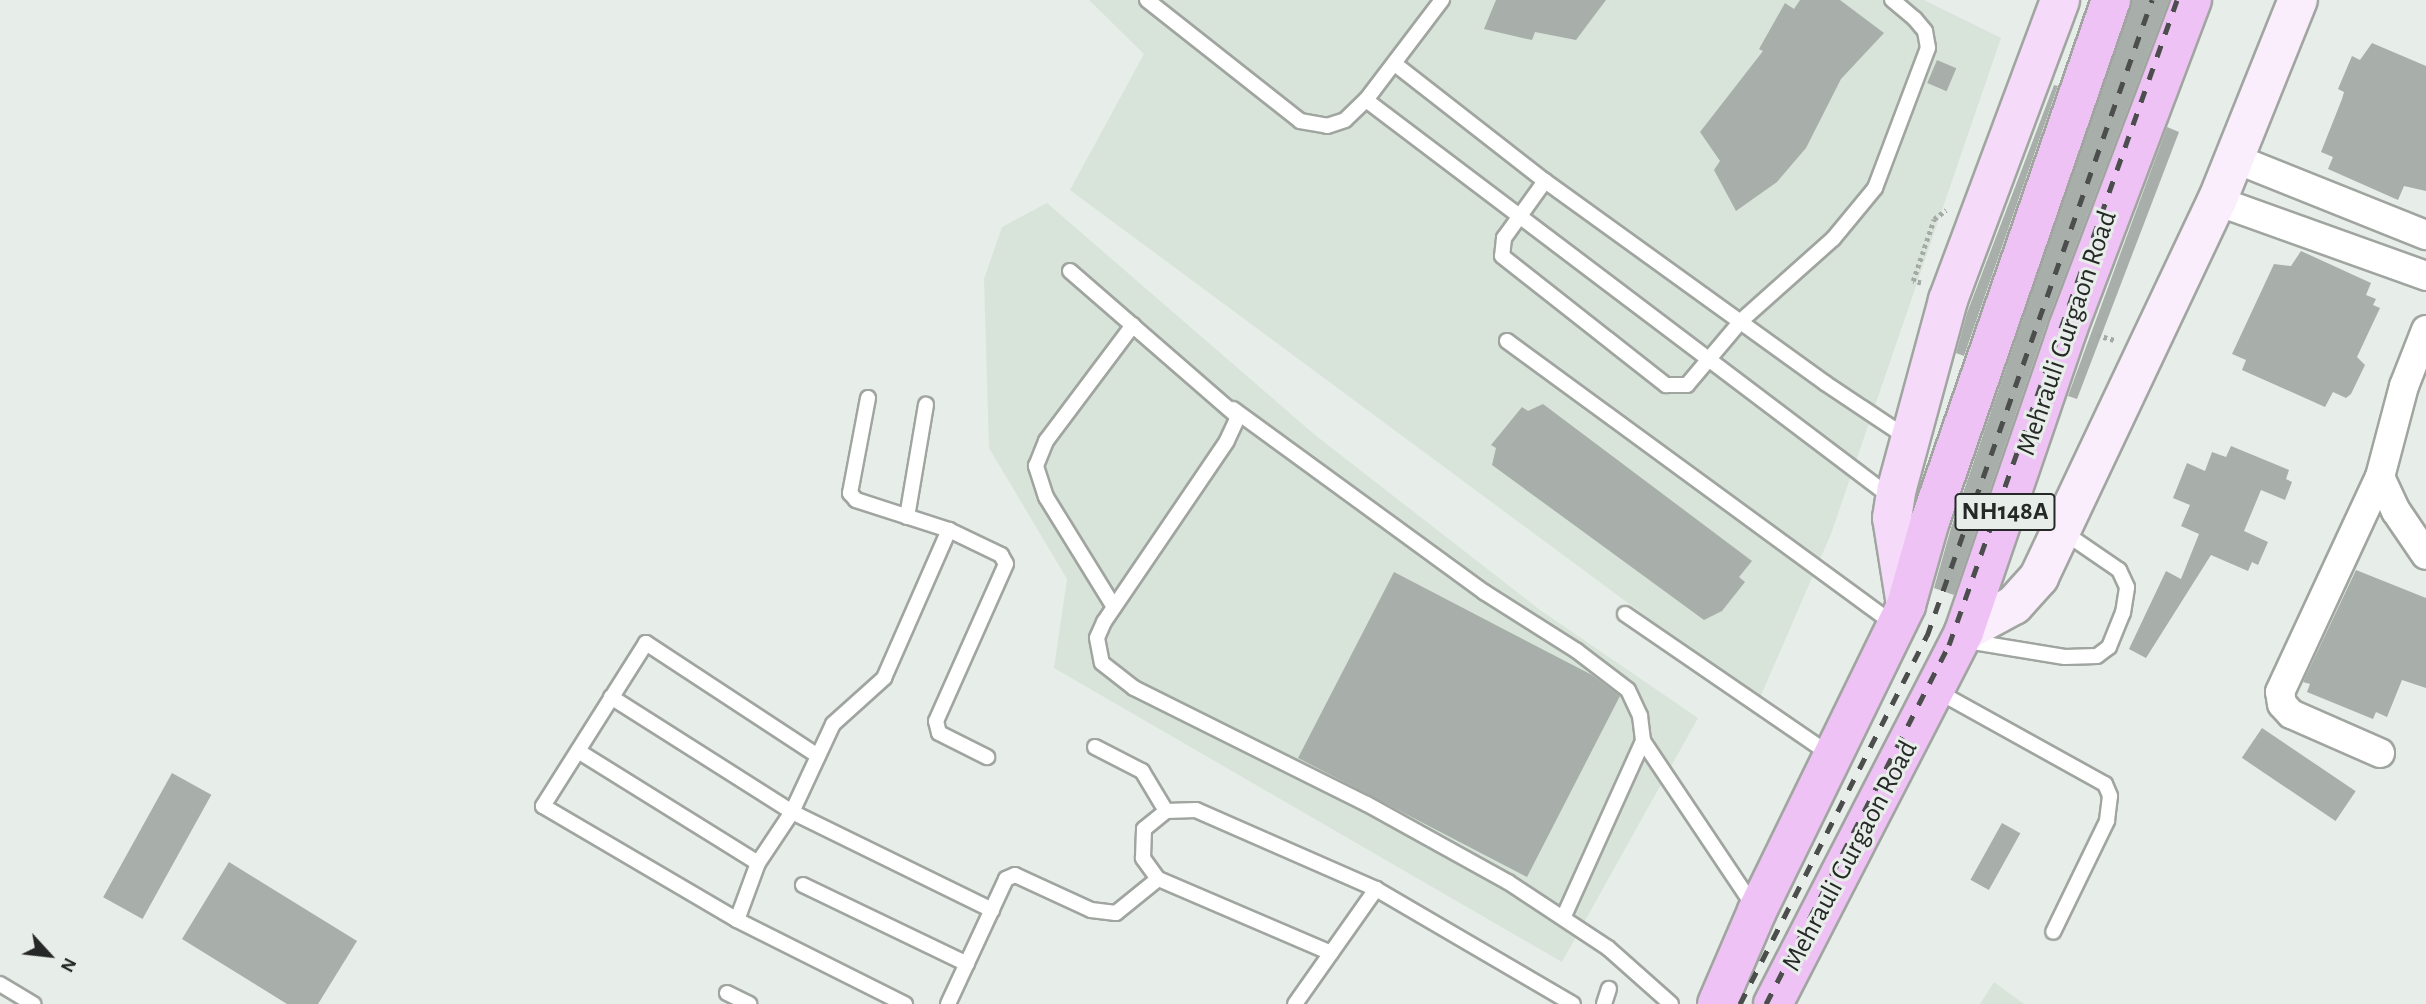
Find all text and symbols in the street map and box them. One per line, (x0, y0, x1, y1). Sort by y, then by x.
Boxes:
street label: Mehrauli Gurgaon Road (2009, 206, 2125, 460)
road number: NH148A (1954, 490, 2056, 534)
street label: Mehrauli Gurgaon Road (1775, 735, 1925, 977)
north arrow (14, 920, 84, 990)
text: N (57, 955, 80, 975)

